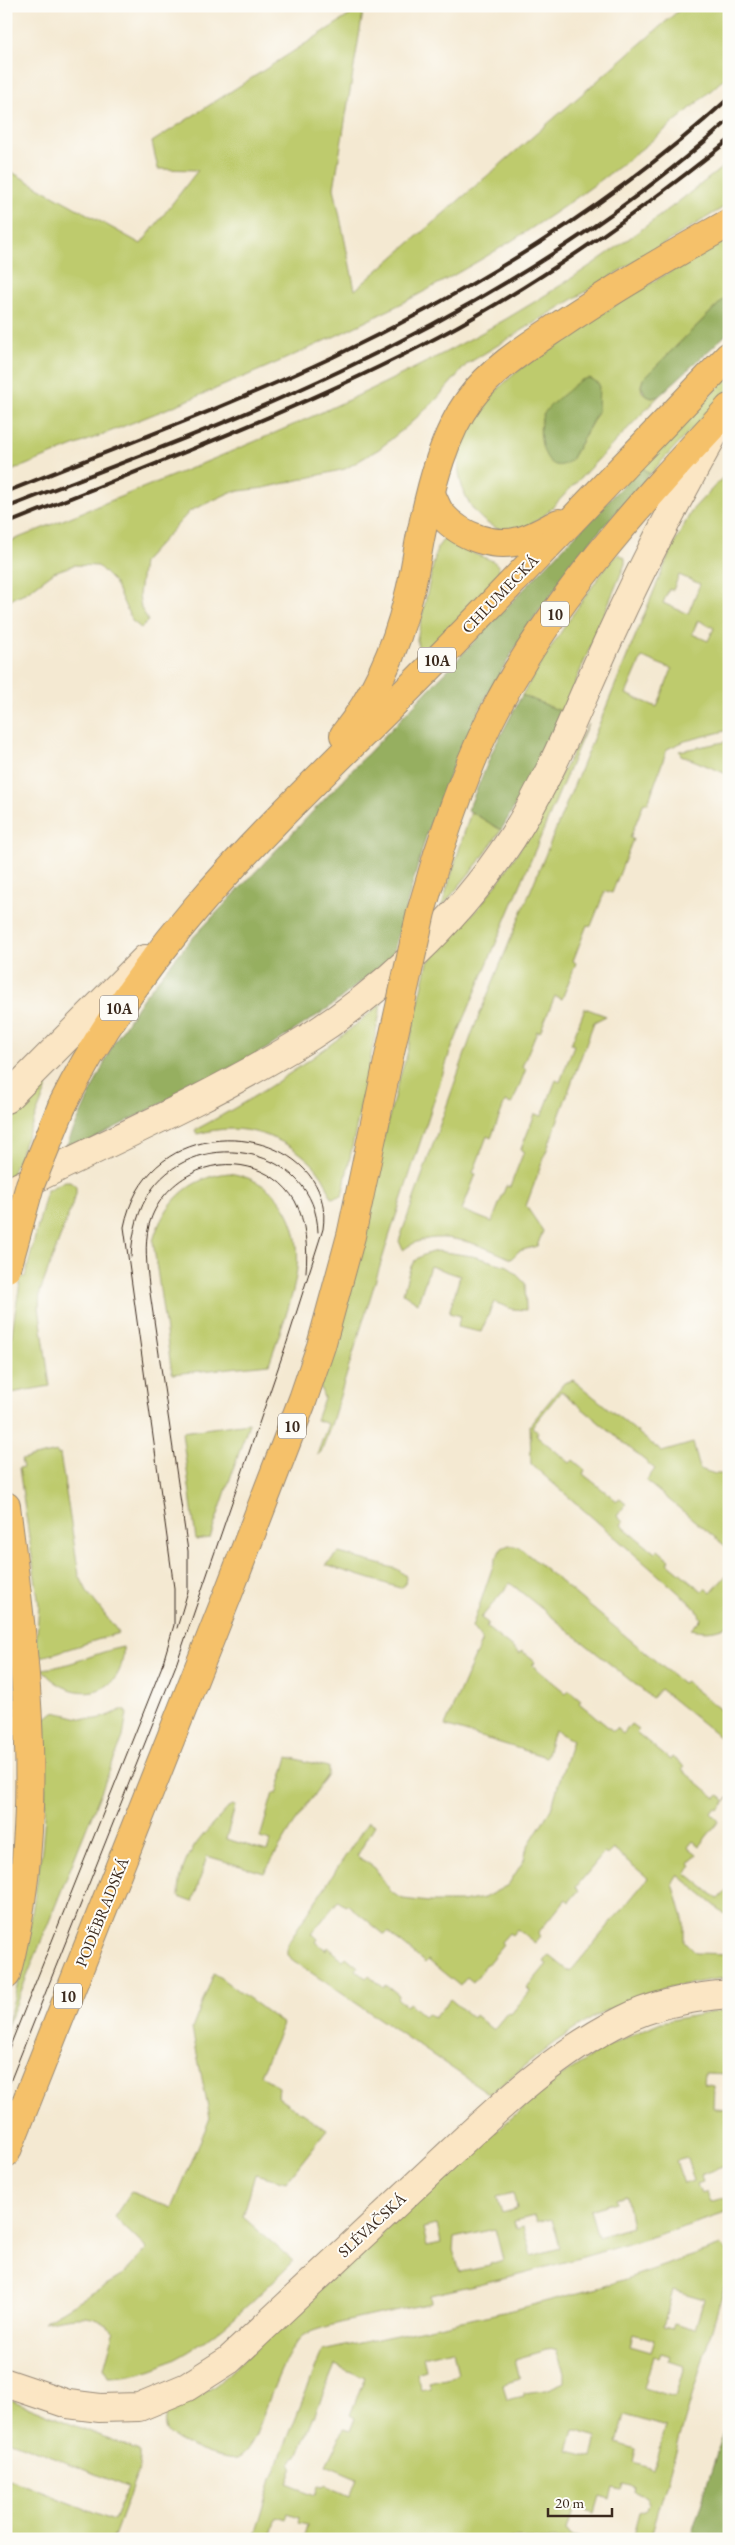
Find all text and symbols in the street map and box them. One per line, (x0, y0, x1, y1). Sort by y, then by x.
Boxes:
street label: CHLUMECKÁ (457, 549, 544, 638)
road number: 10 (541, 602, 569, 626)
road number: 10A (418, 648, 456, 672)
road number: 10A (100, 996, 138, 1020)
road number: 10 (278, 1414, 306, 1438)
street label: PODĚBRADSKÁ (71, 1853, 134, 1970)
road number: 10 (54, 1984, 82, 2008)
street label: SLÉVAČSKÁ (333, 2187, 411, 2262)
scale bar (548, 2485, 611, 2517)
text: 20 m (555, 2493, 584, 2512)

